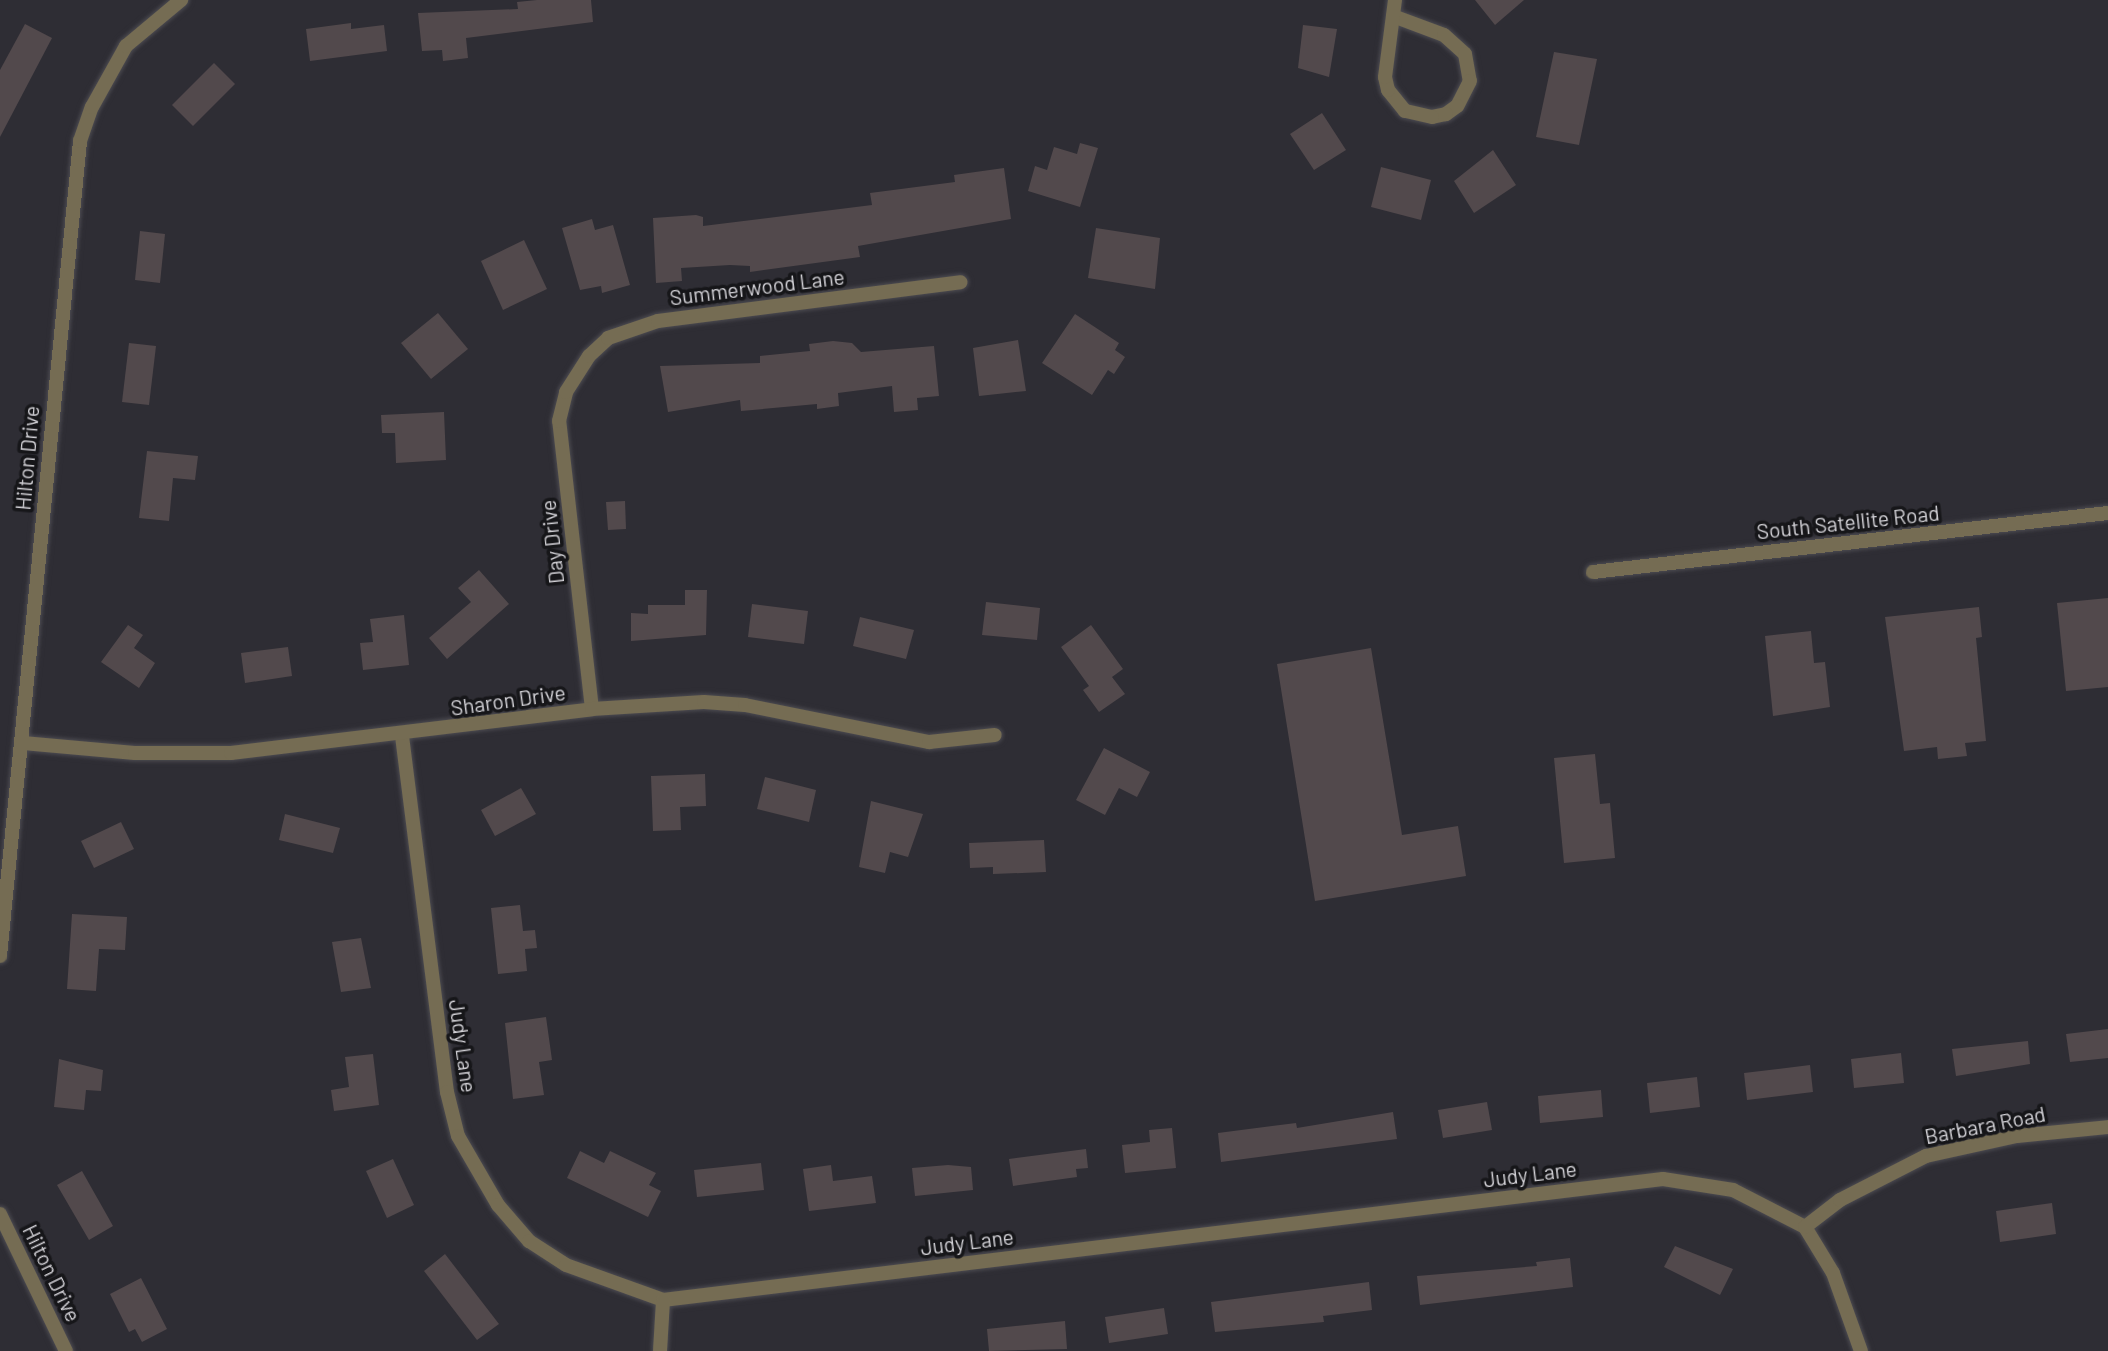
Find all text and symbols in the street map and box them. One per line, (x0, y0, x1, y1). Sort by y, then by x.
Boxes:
street label: Summerwood Lane (668, 264, 846, 310)
street label: Hilton Drive (10, 405, 44, 511)
street label: Day Drive (535, 499, 569, 585)
street label: South Satellite Road (1755, 500, 1941, 544)
street label: Sharon Drive (449, 679, 567, 721)
street label: Judy Lane (444, 998, 482, 1094)
street label: Barbara Road (1922, 1101, 2048, 1149)
street label: Judy Lane (1482, 1156, 1578, 1192)
street label: Hilton Drive (18, 1220, 86, 1326)
street label: Judy Lane (919, 1224, 1015, 1260)

